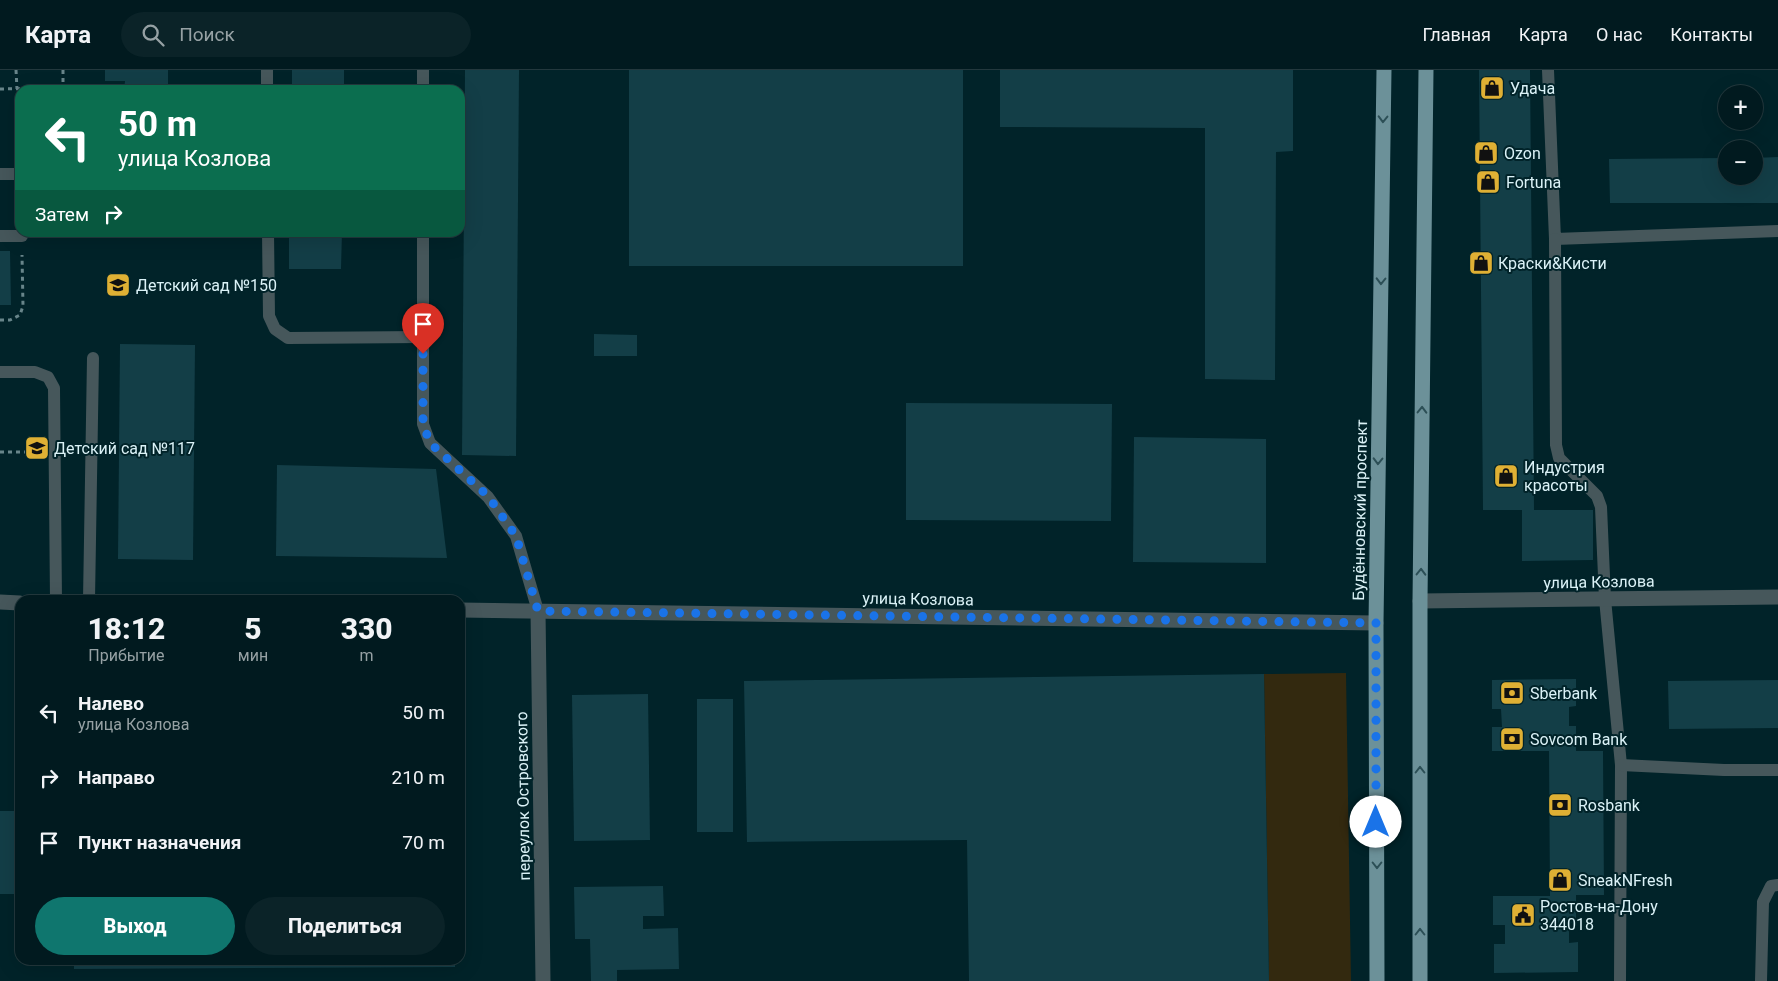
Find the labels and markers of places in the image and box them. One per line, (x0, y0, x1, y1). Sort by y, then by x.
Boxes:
shop icon: Удача (1479, 75, 1505, 101)
place label: Удача (1510, 79, 1555, 98)
shop icon: Ozon (1473, 140, 1499, 166)
place label: Ozon (1504, 144, 1541, 163)
shop icon: Fortuna (1475, 169, 1501, 195)
place label: Fortuna (1506, 173, 1561, 192)
shop icon: Краски&Кисти (1468, 250, 1494, 276)
place label: Краски&Кисти (1498, 254, 1607, 273)
school or university icon: Детский сад №150 (105, 272, 131, 298)
place label: Детский сад №150 (136, 276, 277, 295)
pin (402, 303, 444, 354)
school or university icon: Детский сад №117 (24, 435, 50, 461)
place label: Детский сад №117 (54, 439, 195, 458)
place label: Индустрия красоты (1524, 458, 1605, 495)
shop icon: Индустрия красоты (1493, 463, 1519, 489)
bank icon: Sberbank (1499, 680, 1525, 706)
place label: Sberbank (1530, 684, 1598, 703)
bank icon: Sovcom Bank (1499, 726, 1525, 752)
place label: Sovcom Bank (1530, 730, 1628, 749)
bank icon: Rosbank (1547, 792, 1573, 818)
place label: Rosbank (1578, 796, 1641, 815)
shop icon: SneakNFresh (1547, 867, 1573, 893)
place label: SneakNFresh (1578, 871, 1673, 890)
place label: Ростов-на-Дону 344018 (1540, 897, 1658, 934)
public building icon: Ростов-на-Дону 344018 (1510, 902, 1536, 928)

